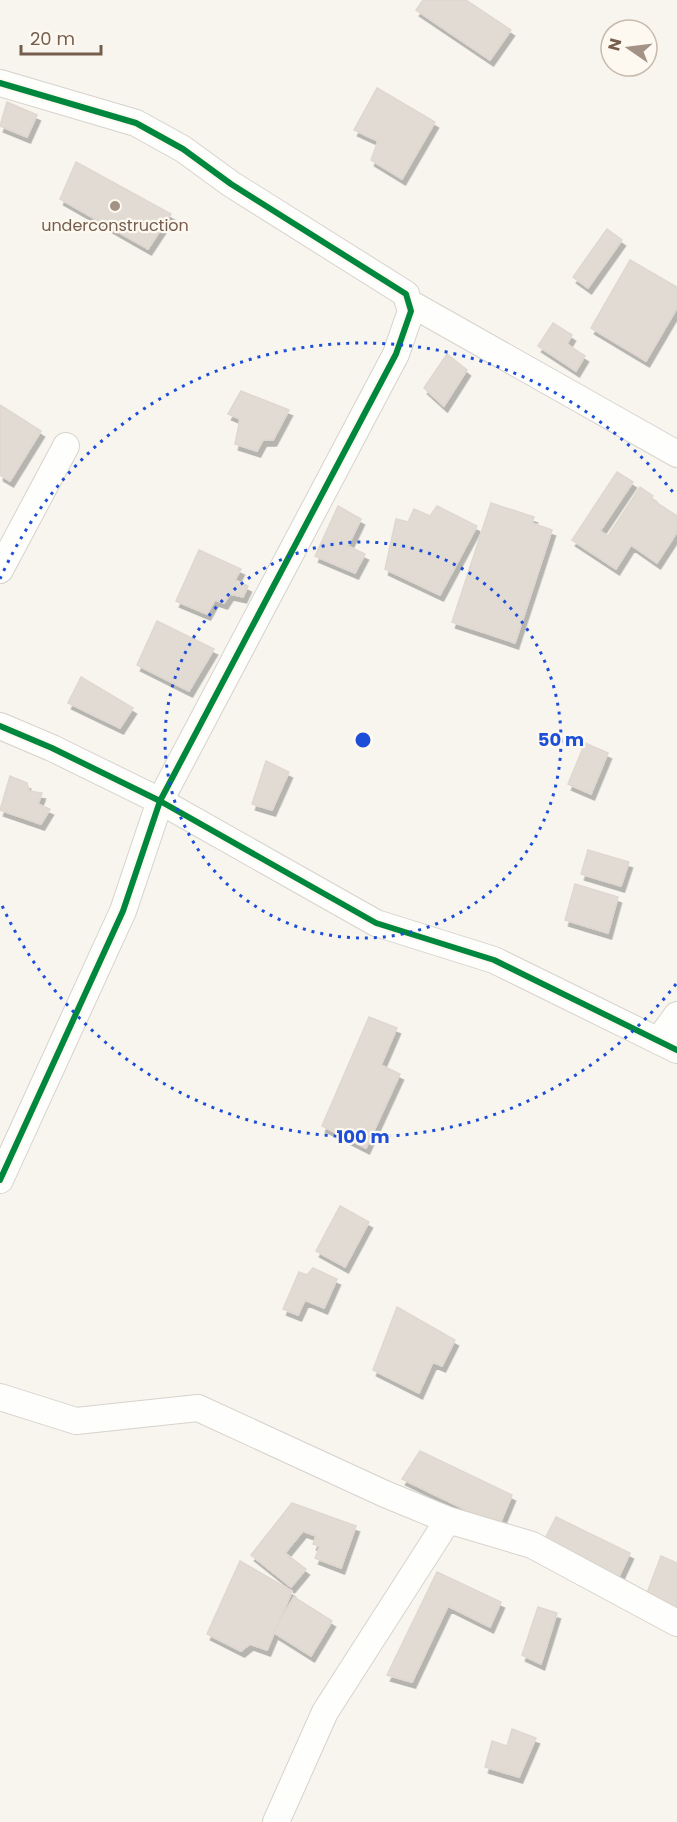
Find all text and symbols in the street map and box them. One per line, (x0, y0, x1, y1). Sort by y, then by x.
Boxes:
scale bar (21, 18, 100, 56)
north arrow (599, 18, 659, 78)
text: 20 m (30, 26, 75, 51)
text: N (602, 36, 628, 53)
marker: underconstruction (108, 199, 122, 213)
place label: underconstruction (41, 214, 189, 237)
text: 50 m (538, 727, 584, 752)
centre of rings (353, 730, 373, 750)
text: 100 m (336, 1124, 390, 1149)

